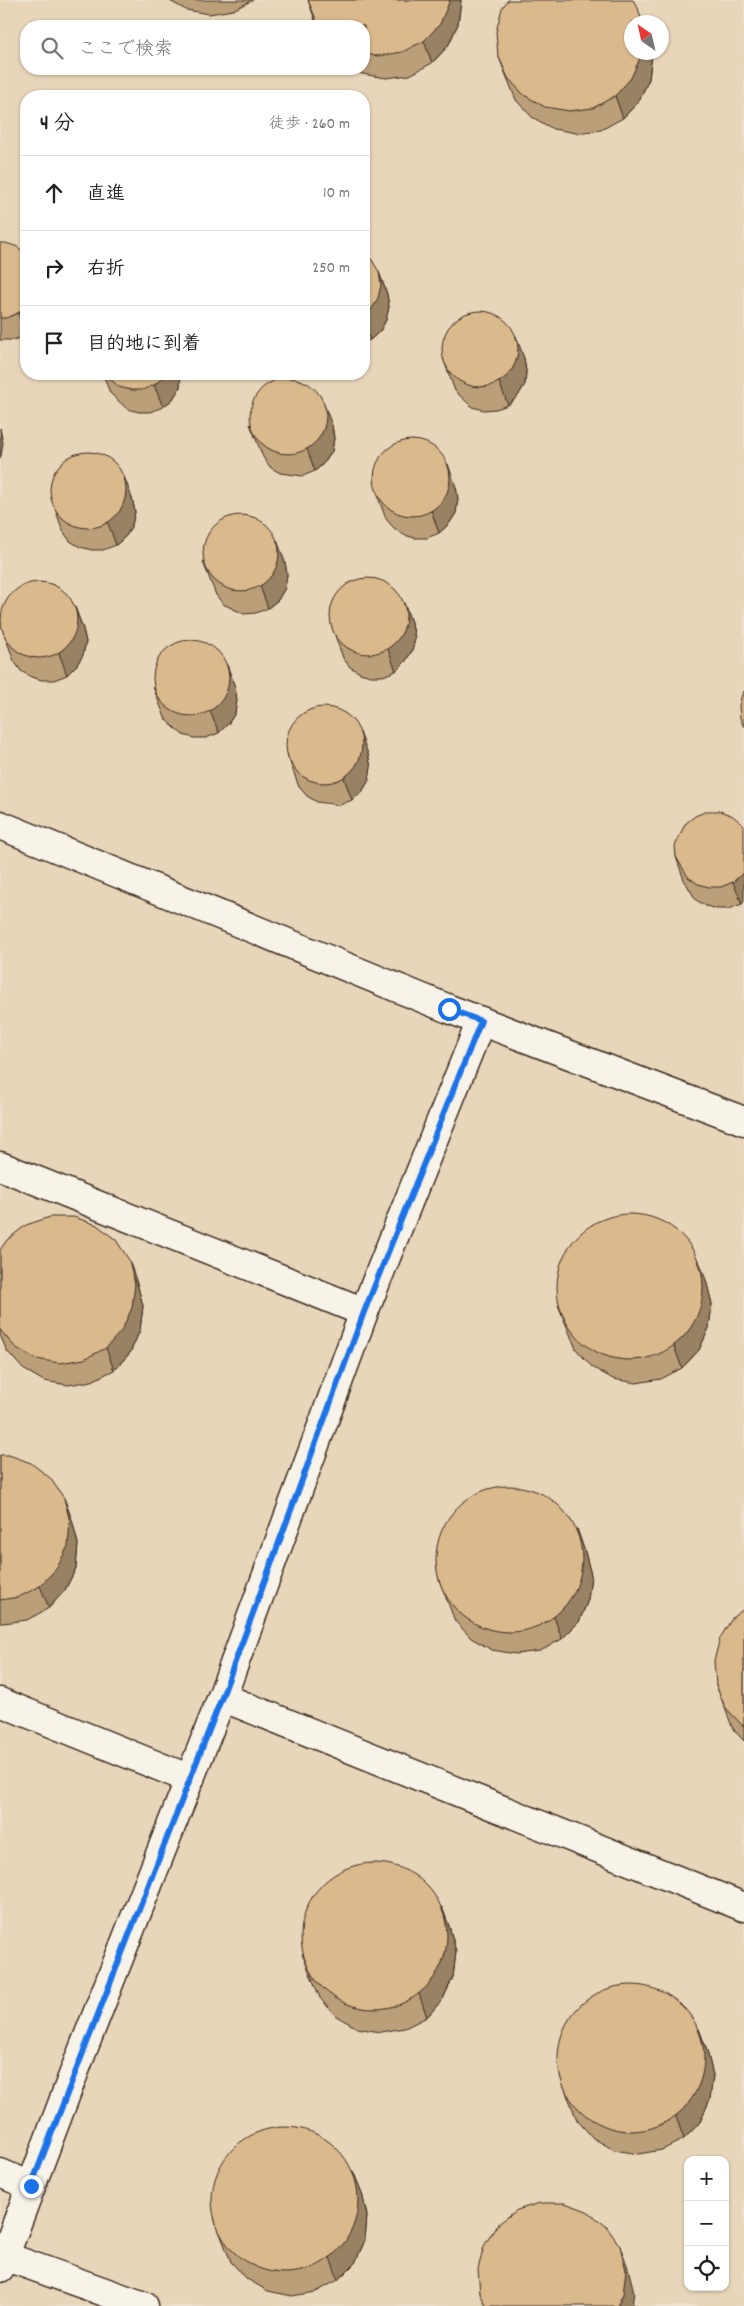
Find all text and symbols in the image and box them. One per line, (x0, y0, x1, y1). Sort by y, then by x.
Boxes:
north arrow (624, 15, 669, 60)
search box (20, 20, 370, 75)
icon: search (38, 34, 66, 62)
text: ここで検索 (78, 37, 173, 64)
text: 4 分 (40, 110, 75, 140)
text: 徒歩 · 260 m (269, 113, 350, 136)
icon: ahead (40, 179, 68, 207)
text: 直進 (87, 182, 125, 209)
text: 10 m (323, 182, 350, 205)
icon: right (40, 254, 68, 282)
text: 右折 (87, 257, 125, 284)
text: 250 m (312, 257, 350, 280)
icon: arrive (40, 329, 68, 357)
text: 目的地に到着 (87, 332, 201, 359)
route start (438, 998, 461, 1021)
map controls (684, 2156, 729, 2291)
button: + (684, 2156, 729, 2201)
route end (20, 2175, 43, 2198)
button: − (684, 2201, 729, 2246)
button: locate (684, 2246, 729, 2291)

